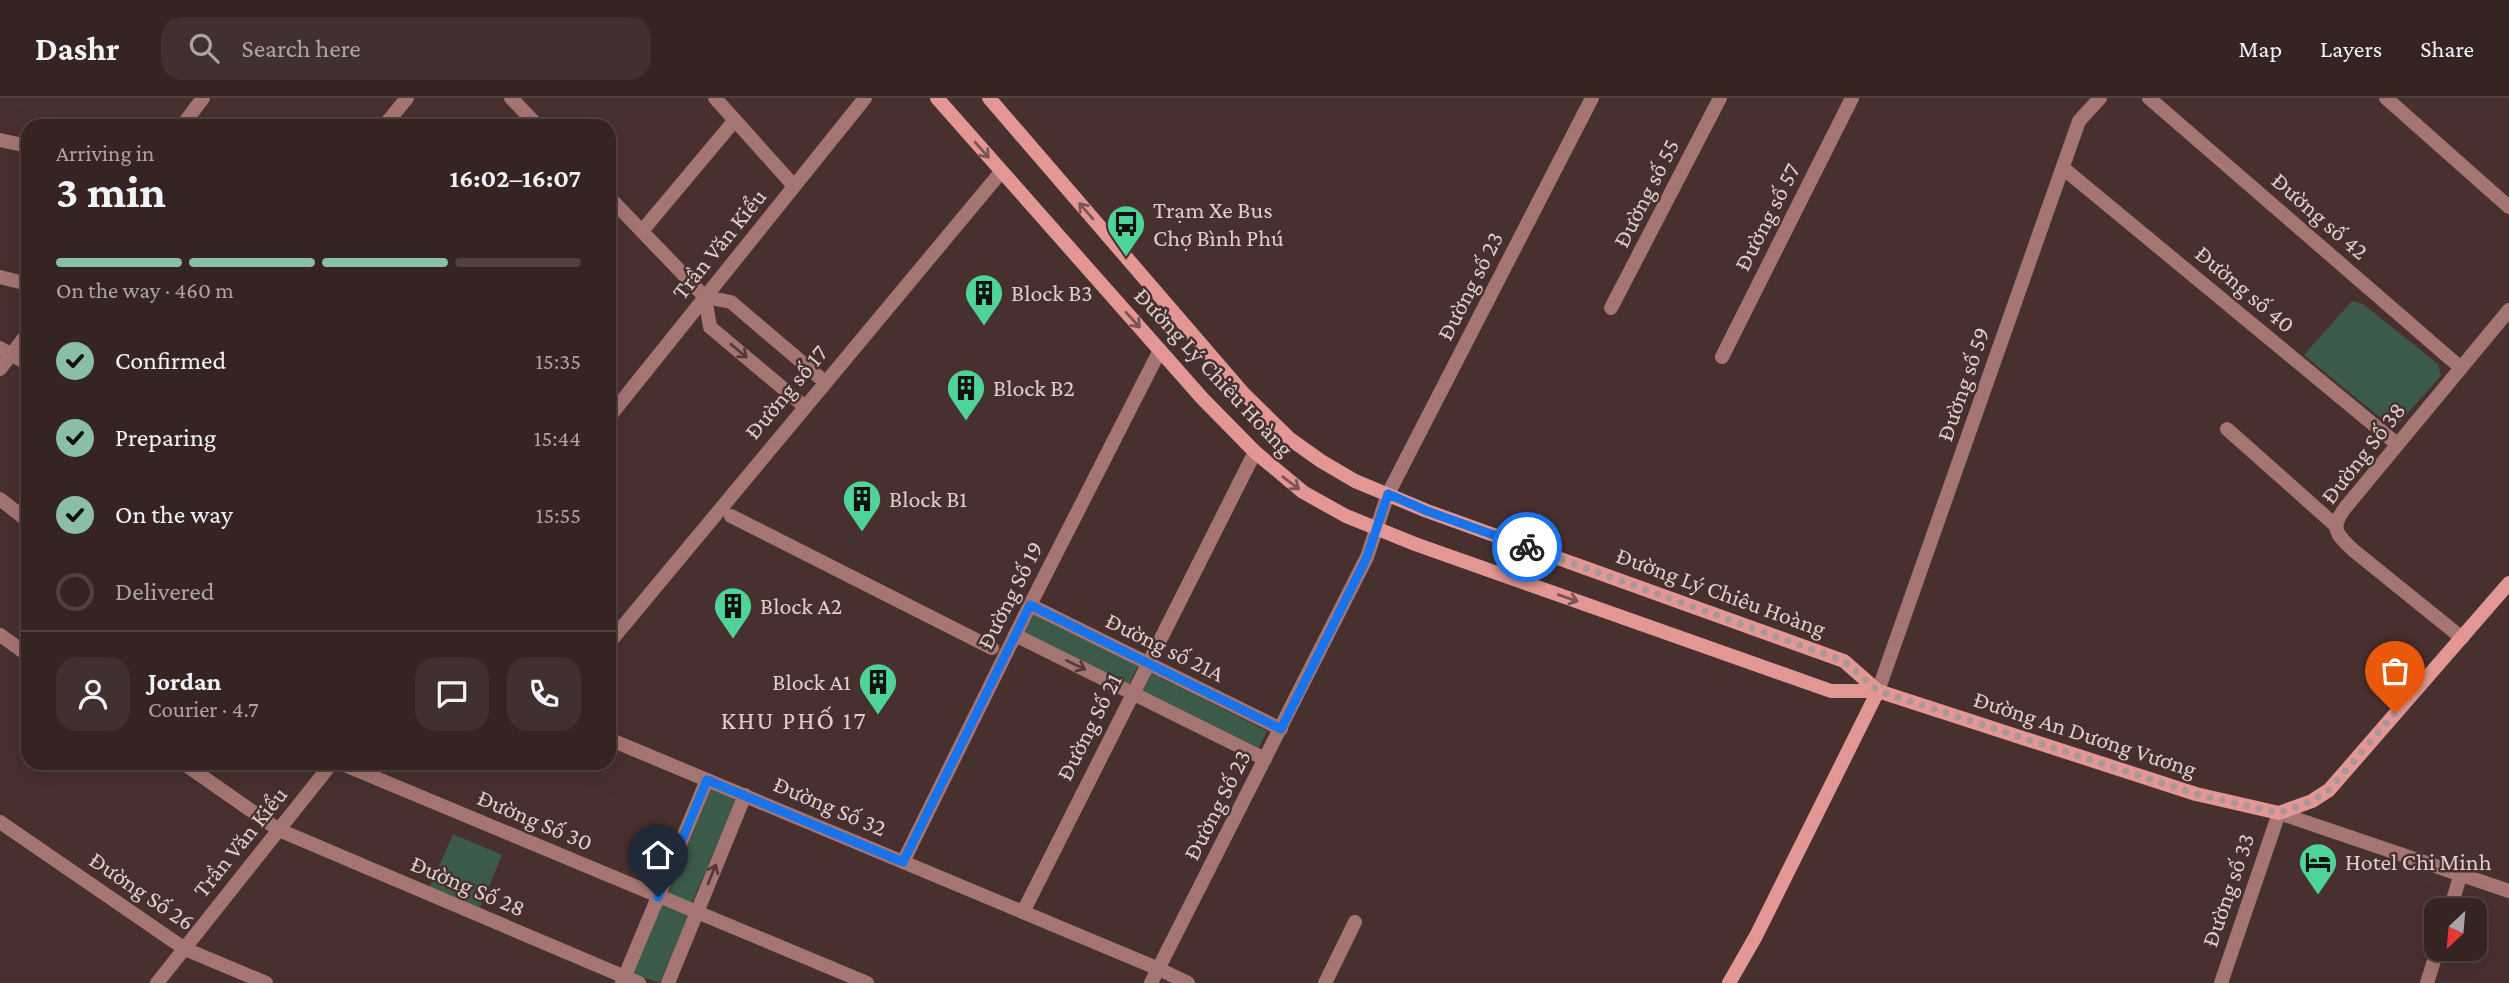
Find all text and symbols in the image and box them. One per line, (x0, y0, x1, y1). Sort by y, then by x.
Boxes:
search box (161, 17, 651, 80)
icon: search (185, 29, 223, 67)
text: Dashr (35, 30, 119, 67)
text: Search here (241, 34, 361, 63)
text: Map (2238, 35, 2282, 62)
text: Layers (2320, 35, 2382, 62)
text: Share (2420, 35, 2474, 62)
street label: Đường số 55 (1607, 134, 1684, 251)
text: Arriving in (56, 140, 154, 166)
one-way arrow (974, 140, 990, 158)
street label: Đường số 57 (1728, 158, 1805, 275)
text: 16:02–16:07 (449, 164, 581, 193)
text: 3 min (56, 166, 166, 217)
street label: Đường số 42 (2267, 166, 2374, 265)
street label: Trần Văn Kiểu (666, 183, 771, 304)
place label: Trạm Xe Bus Chợ Bình Phú (1153, 196, 1284, 251)
one-way arrow (1078, 202, 1094, 220)
bus stop icon: Trạm Xe Bus Chợ Bình Phú (1105, 203, 1147, 258)
street label: Đường số 23 (1431, 227, 1508, 345)
street label: Đường số 40 (2190, 239, 2300, 338)
building icon: Block B3 (963, 272, 1005, 327)
text: On the way · 460 m (56, 277, 234, 303)
place label: Block B3 (1011, 279, 1093, 306)
street label: Đường Lý Chiêu Hoàng (1129, 282, 1300, 462)
one-way arrow (1125, 311, 1141, 329)
street label: Đường số 59 (1930, 323, 1995, 444)
street label: Đường số 17 (738, 339, 833, 444)
icon: check (56, 342, 94, 380)
one-way arrow (730, 343, 748, 359)
text: Confirmed (115, 346, 226, 375)
text: 15:35 (535, 348, 581, 374)
building icon: Block B2 (945, 367, 987, 422)
place label: Block B2 (993, 374, 1075, 401)
street label: Đường Số 38 (2315, 396, 2411, 509)
icon: check (56, 419, 94, 457)
text: Preparing (115, 423, 216, 452)
text: 15:44 (534, 425, 581, 451)
one-way arrow (1281, 476, 1300, 490)
building icon: Block B1 (841, 478, 883, 533)
place label: Block B1 (889, 485, 967, 512)
icon: check (56, 496, 94, 534)
text: On the way (115, 500, 233, 529)
text: 15:55 (536, 502, 581, 528)
courier (1492, 512, 1562, 582)
icon: bike (1508, 528, 1546, 566)
street label: Đường Số 19 (971, 536, 1048, 653)
street label: Đường Lý Chiêu Hoàng (1613, 541, 1830, 642)
text: Delivered (115, 577, 214, 606)
building icon: Block A2 (712, 585, 754, 640)
place label: Block A2 (760, 592, 842, 619)
one-way arrow (1556, 593, 1578, 605)
street label: Đường số 21A (1102, 606, 1229, 687)
pin (2365, 641, 2425, 713)
icon: bag (2376, 652, 2414, 690)
button: person (56, 657, 130, 731)
button: chat (415, 657, 489, 731)
button: phone (507, 657, 581, 731)
one-way arrow (1065, 659, 1086, 673)
building icon: Block A1 (857, 661, 899, 716)
text: Jordan (148, 667, 222, 696)
place label: Block A1 (772, 668, 851, 695)
street label: Đường Số 21 (1050, 669, 1127, 785)
street label: Đường An Dương Vương (1970, 685, 2200, 782)
text: Courier · 4.7 (148, 696, 259, 722)
district label: KHU PHỐ 17 (721, 706, 867, 735)
street label: Đường Số 23 (1177, 745, 1256, 864)
street label: Đường Số 32 (770, 770, 891, 841)
street label: Trần Văn Kiểu (187, 781, 292, 902)
street label: Đường Số 30 (474, 783, 597, 856)
pin (628, 825, 688, 897)
street label: Đường số 33 (2196, 830, 2260, 950)
icon: home (639, 836, 677, 874)
hotel icon: Hotel Chi Minh (2297, 841, 2339, 896)
street label: Đường Số 26 (85, 846, 200, 936)
place label: Hotel Chi Minh (2345, 848, 2492, 875)
street label: Đường Số 28 (407, 849, 529, 922)
one-way arrow (707, 864, 720, 886)
north arrow (2424, 898, 2487, 961)
map controls (2424, 898, 2487, 961)

